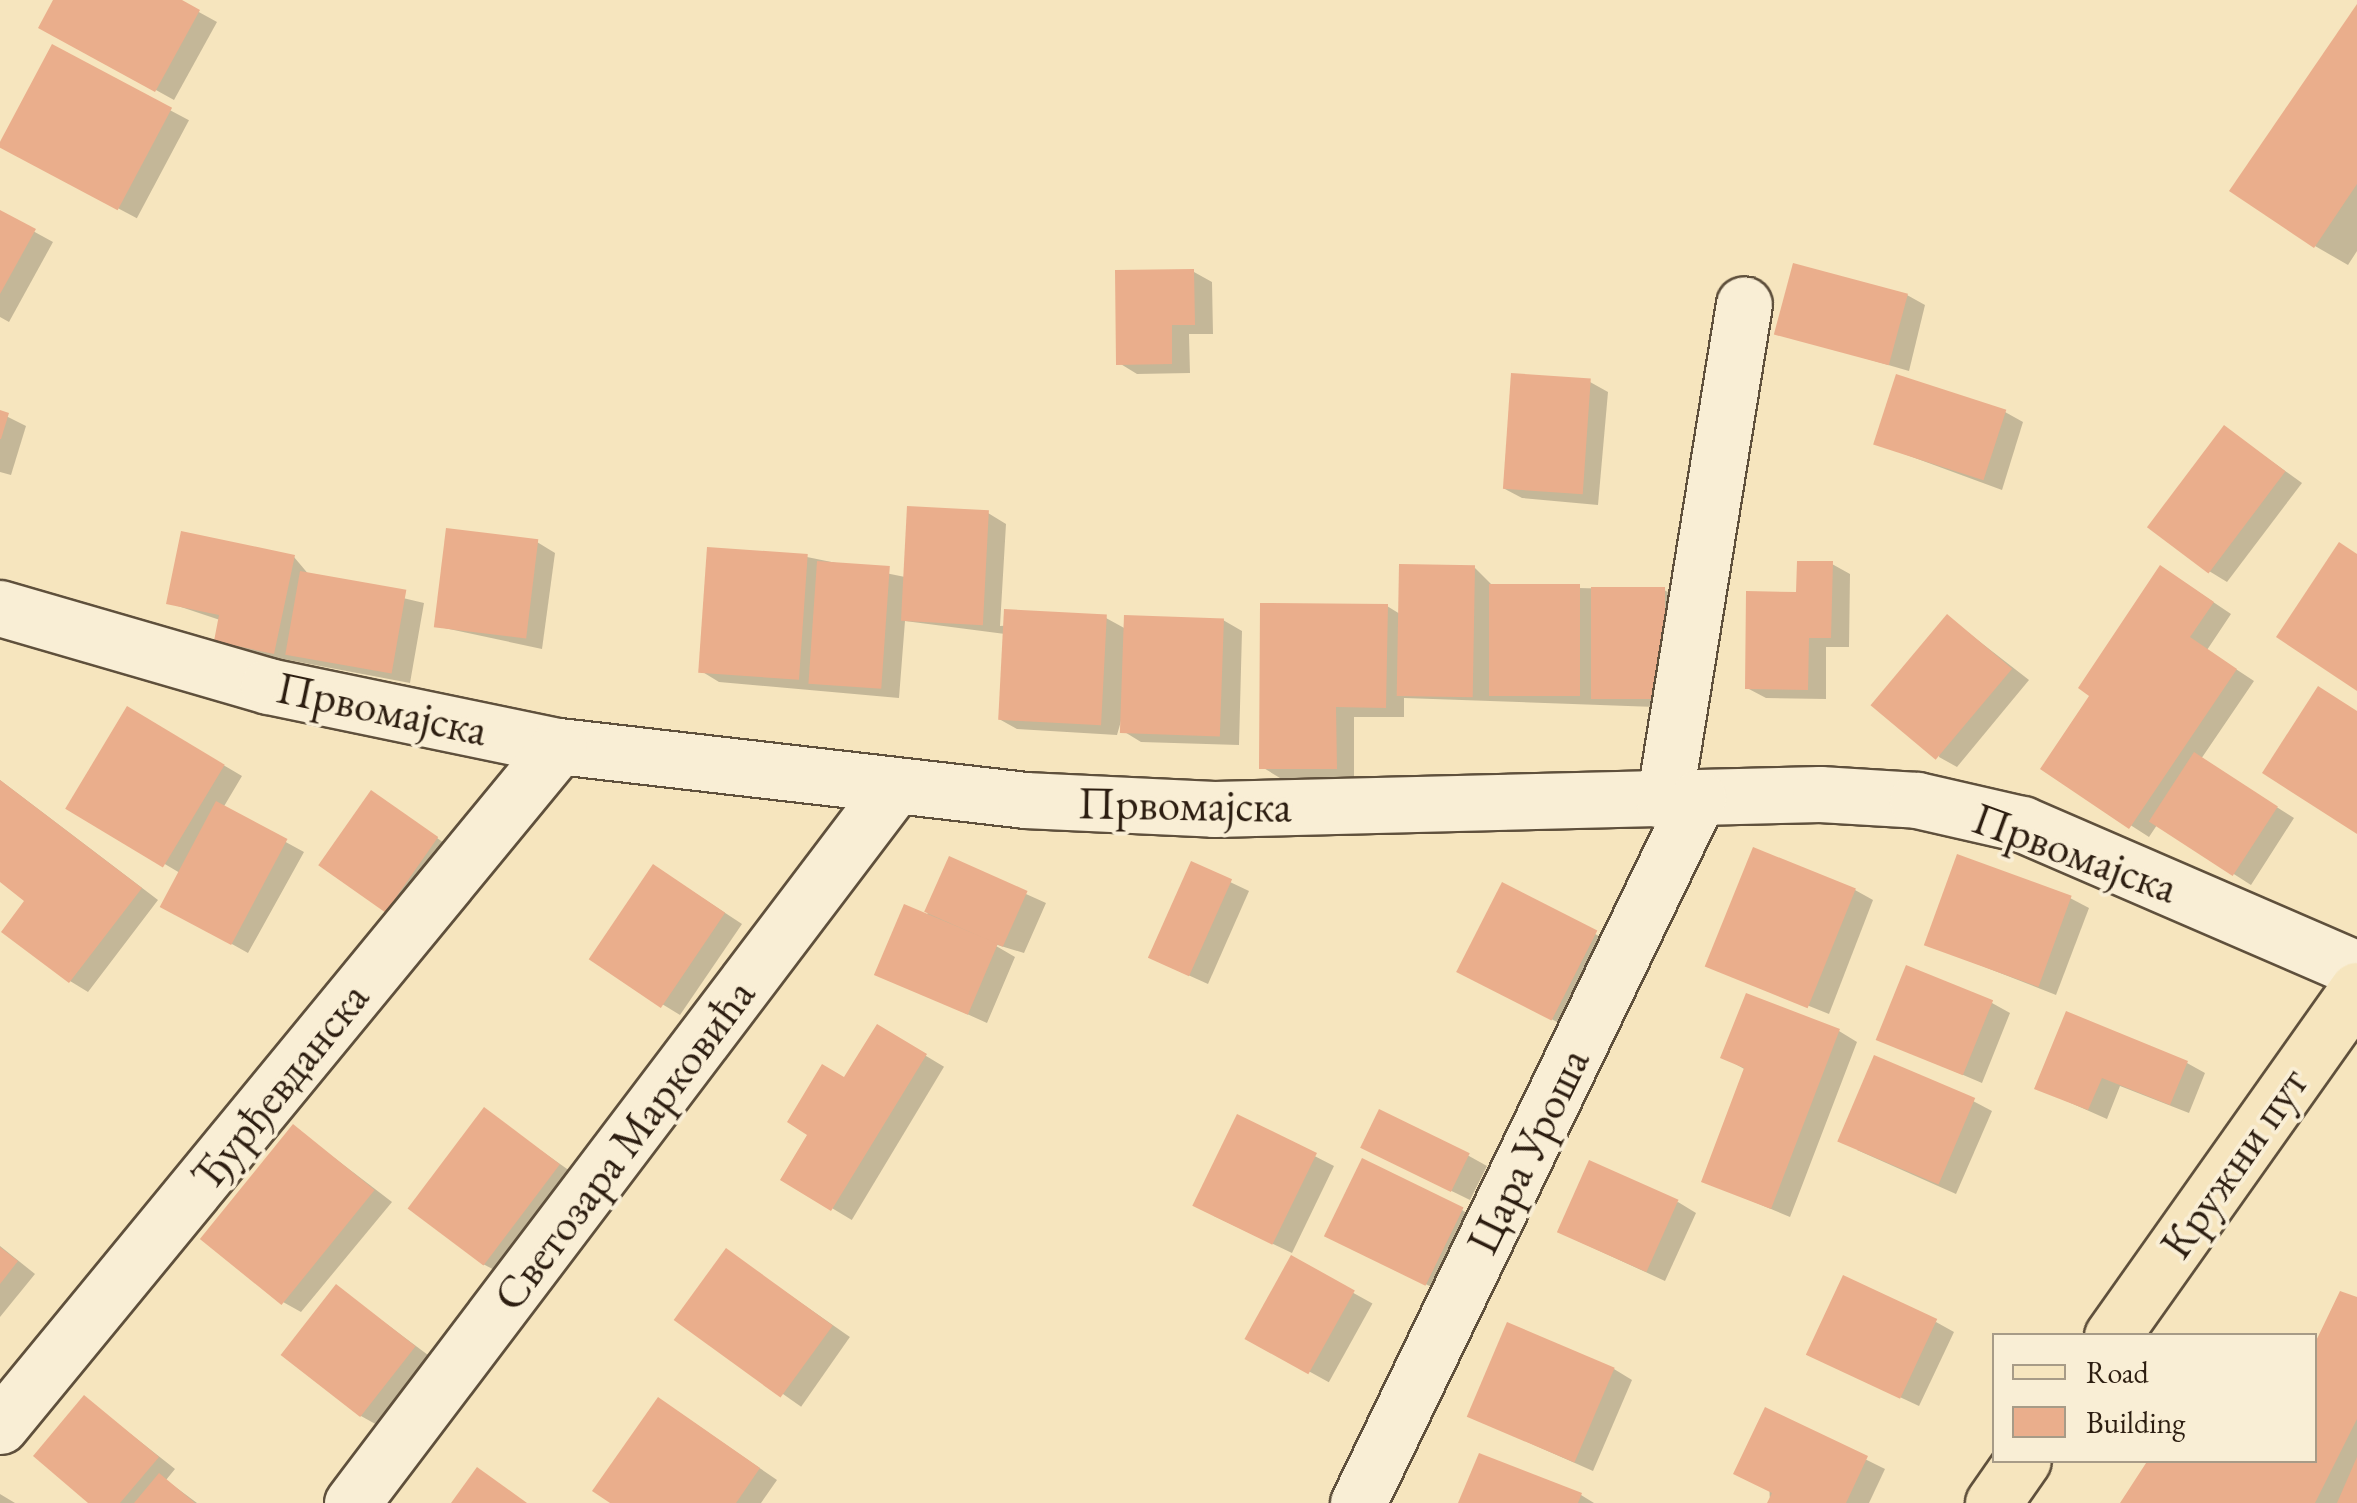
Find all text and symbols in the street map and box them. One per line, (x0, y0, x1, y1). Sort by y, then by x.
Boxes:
street label: Првомајска (272, 660, 492, 758)
street label: Првомајска (1078, 776, 1292, 834)
street label: Првомајска (1965, 791, 2185, 915)
street label: Светозара Марковића (482, 969, 766, 1321)
street label: Ђурђевданска (180, 971, 380, 1201)
street label: Цара Уроша (1455, 1040, 1601, 1262)
street label: Кружни пут (2149, 1057, 2319, 1269)
legend (1992, 1333, 2317, 1463)
text: Road (2086, 1353, 2149, 1392)
text: Building (2086, 1403, 2185, 1442)

